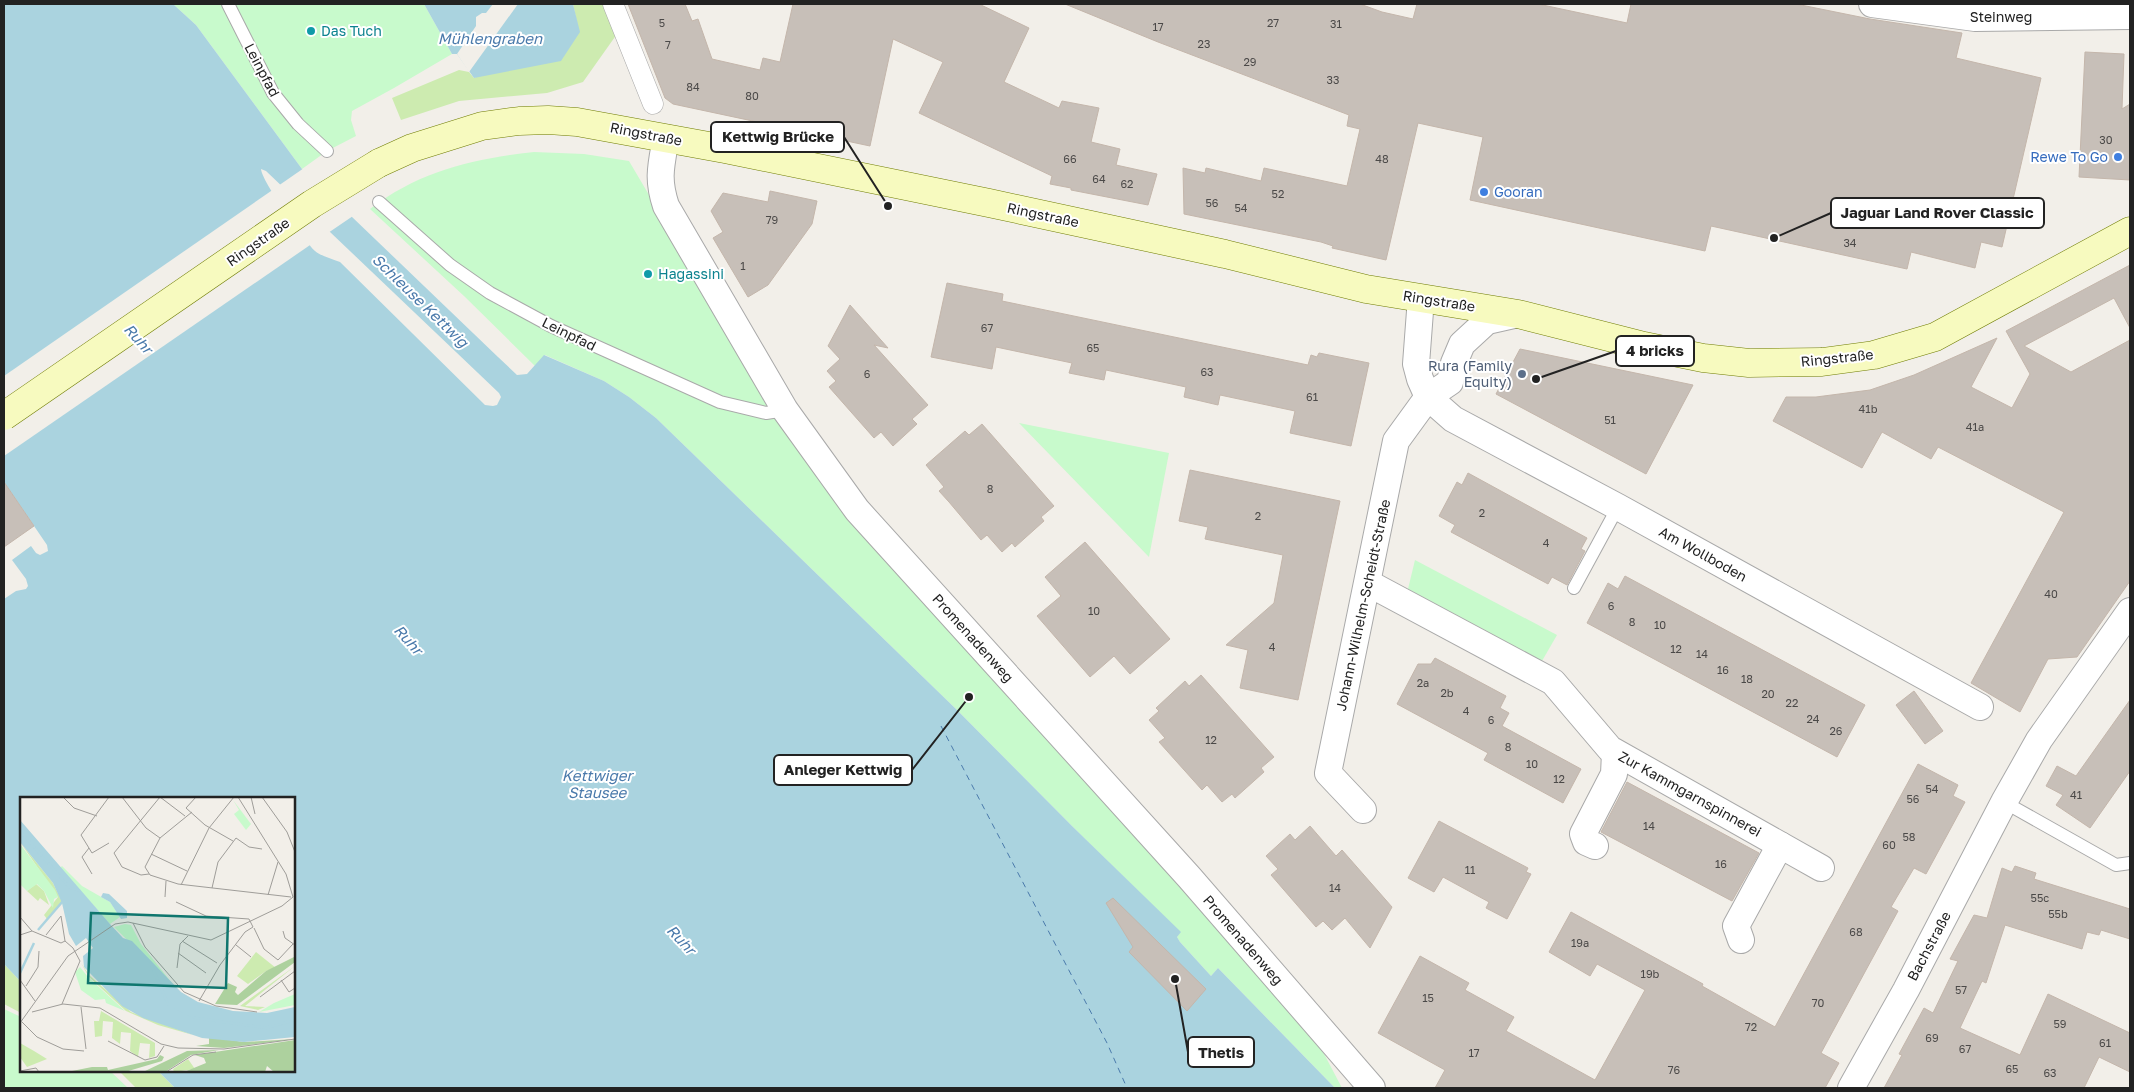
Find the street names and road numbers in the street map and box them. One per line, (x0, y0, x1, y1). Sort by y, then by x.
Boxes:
street label: Steinweg (1970, 8, 2032, 25)
street label: Leinpfad (241, 40, 284, 99)
street label: Ringstraße (609, 118, 684, 149)
street label: Ringstraße (1006, 199, 1081, 230)
street label: Ringstraße (223, 214, 292, 269)
street label: Ringstraße (1402, 286, 1476, 315)
street label: Leinpfad (539, 313, 599, 354)
street label: Ringstraße (1800, 345, 1874, 370)
street label: Johann-Wilhelm-Scheidt-Straße (1332, 498, 1393, 712)
street label: Am Wollboden (1656, 522, 1750, 585)
street label: Promenadenweg (929, 590, 1018, 685)
street label: Zur Kammgarnspinnerei (1616, 747, 1765, 840)
street label: Promenadenweg (1200, 891, 1287, 988)
street label: Bachstraße (1903, 908, 1954, 983)

